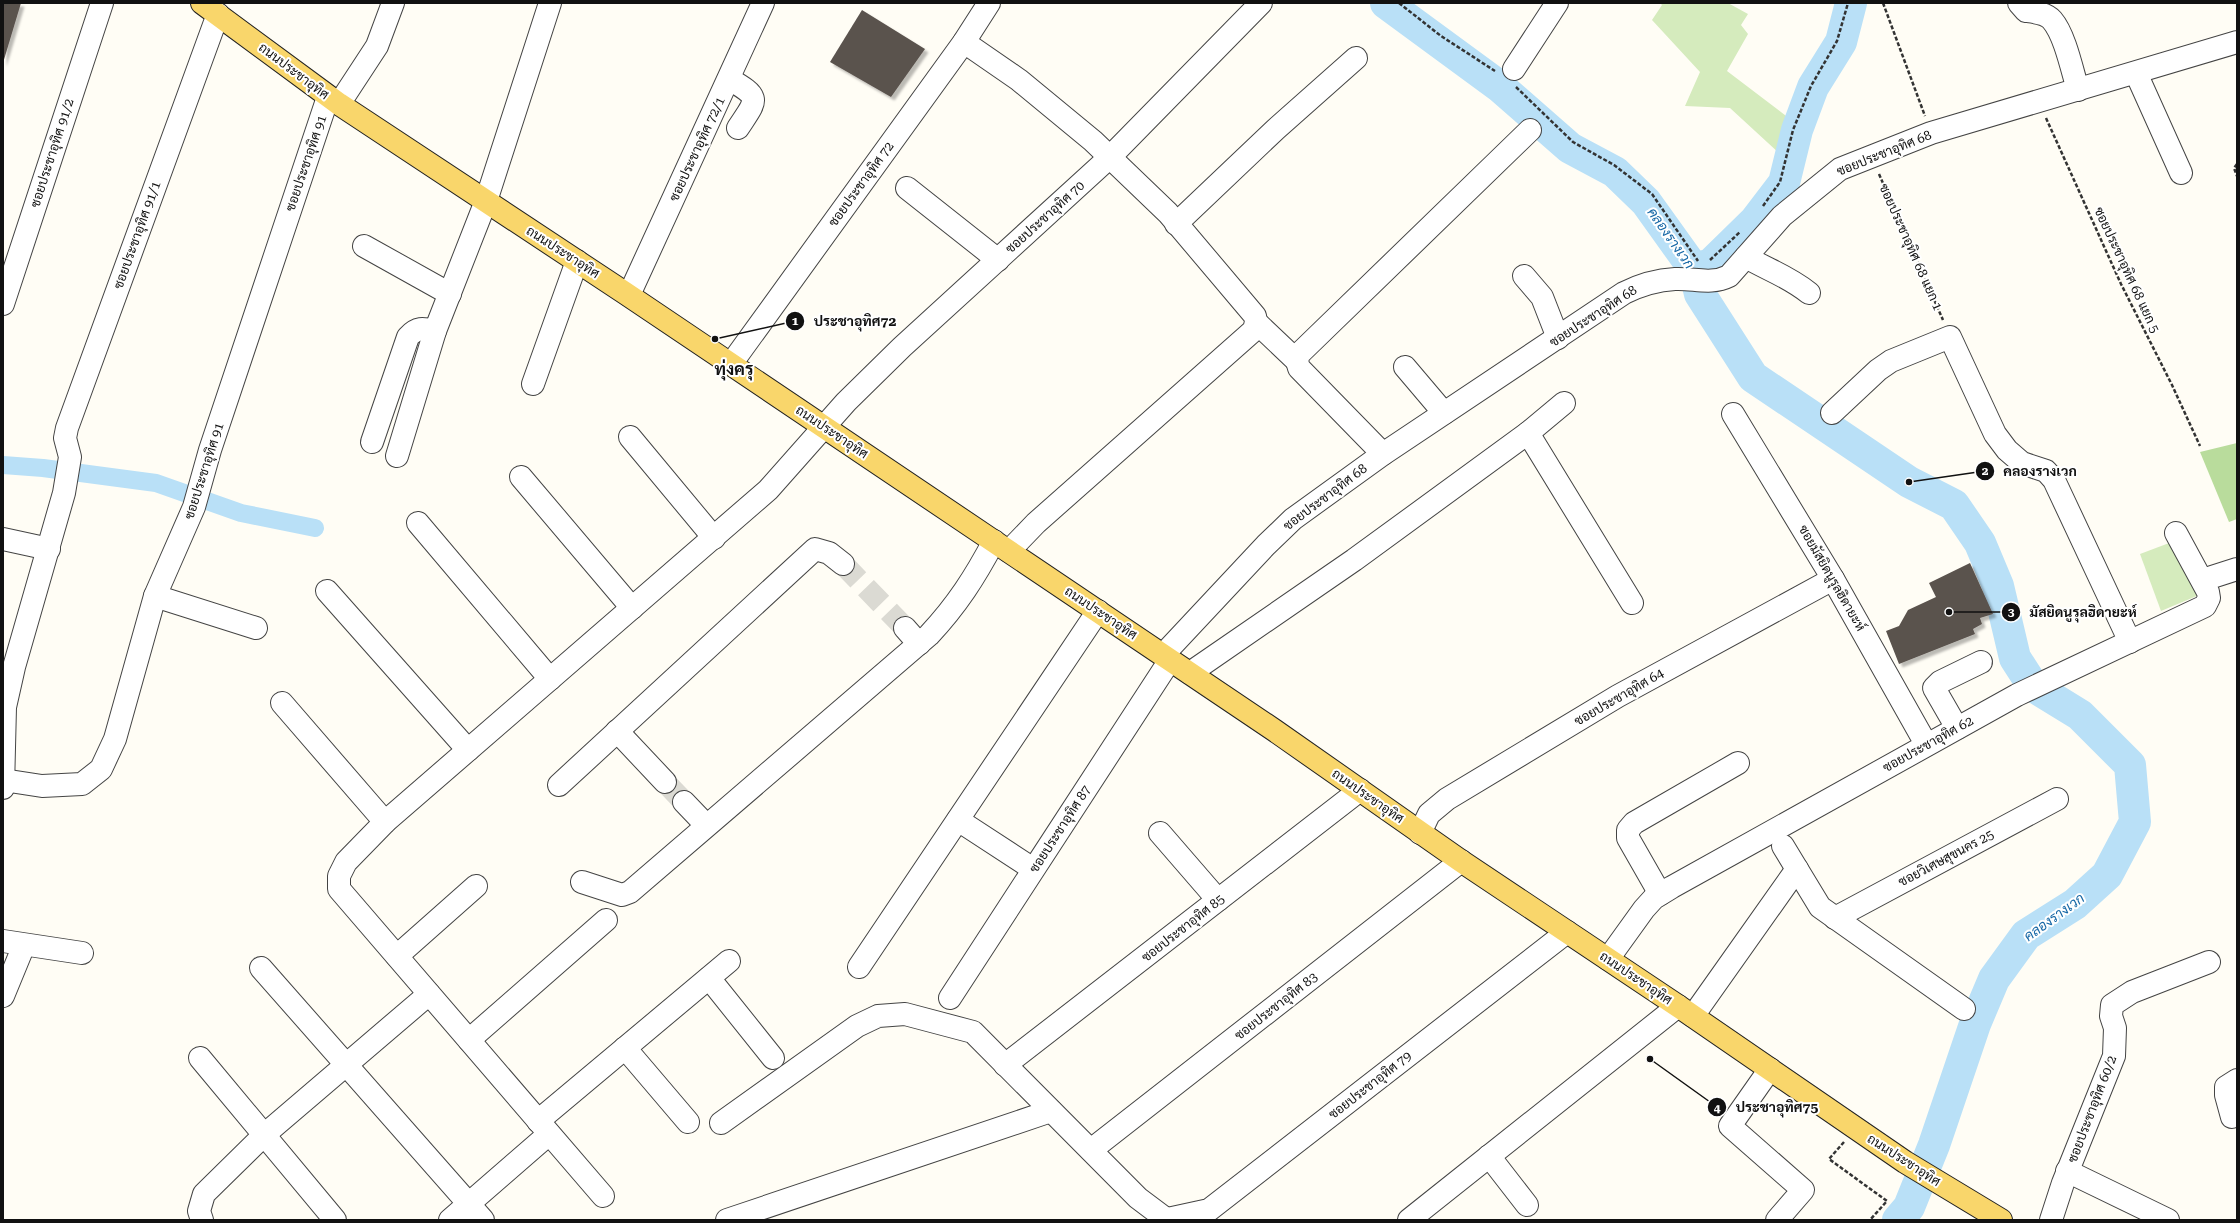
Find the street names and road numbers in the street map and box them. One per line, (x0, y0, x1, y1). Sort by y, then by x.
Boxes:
street label: ถนนประชาอุทิศ (255, 39, 333, 104)
street label: ซอยประชาอุทิศ 72/1 (665, 94, 730, 204)
street label: ซอยประชาอุทิศ 91/2 (26, 96, 79, 210)
street label: ซอยประชาอุทิศ 91 (282, 113, 331, 214)
street label: ซอยประชาอุทิศ 68 (1834, 126, 1934, 181)
street label: ซอยประชาอุทิศ 72 (824, 138, 898, 230)
street label: ซอยประชาอุทิศ 70 (1002, 177, 1089, 258)
street label: ซอยประชาอุทิศ 91/1 (110, 179, 165, 292)
street label: ซอยประชาอุทิศ 68 แยก 1 (1874, 181, 1947, 314)
street label: ซอยประชาอุทิศ 68 แยก 5 (2089, 204, 2164, 336)
street label: ถนนประชาอุทิศ (523, 222, 603, 283)
street label: ซอยประชาอุทิศ 68 (1546, 281, 1640, 351)
street label: ถนนประชาอุทิศ (792, 401, 872, 463)
street label: ซอยประชาอุทิศ 91 (180, 420, 229, 522)
street label: ซอยประชาอุทิศ 68 (1280, 460, 1371, 535)
street label: ซอยมัสยิดนูรุลฮิดายะห์ (1794, 521, 1870, 635)
street label: ถนนประชาอุทิศ (1061, 582, 1141, 644)
street label: ซอยประชาอุทิศ 64 (1571, 664, 1668, 730)
street label: ซอยประชาอุทิศ 62 (1880, 712, 1977, 777)
street label: ถนนประชาอุทิศ (1328, 765, 1407, 828)
street label: ซอยประชาอุทิศ 87 (1025, 782, 1095, 876)
street label: ซอยวิเศษสุขนคร 25 (1895, 826, 1997, 891)
street label: ซอยประชาอุทิศ 85 (1138, 890, 1229, 967)
street label: ถนนประชาอุทิศ (1596, 947, 1676, 1009)
street label: ซอยประชาอุทิศ 83 (1231, 968, 1322, 1045)
street label: ซอยประชาอุทิศ 79 (1325, 1047, 1416, 1124)
street label: ซอยประชาอุทิศ 60/2 (2064, 1053, 2121, 1165)
street label: ถนนประชาอุทิศ (1864, 1130, 1944, 1191)

